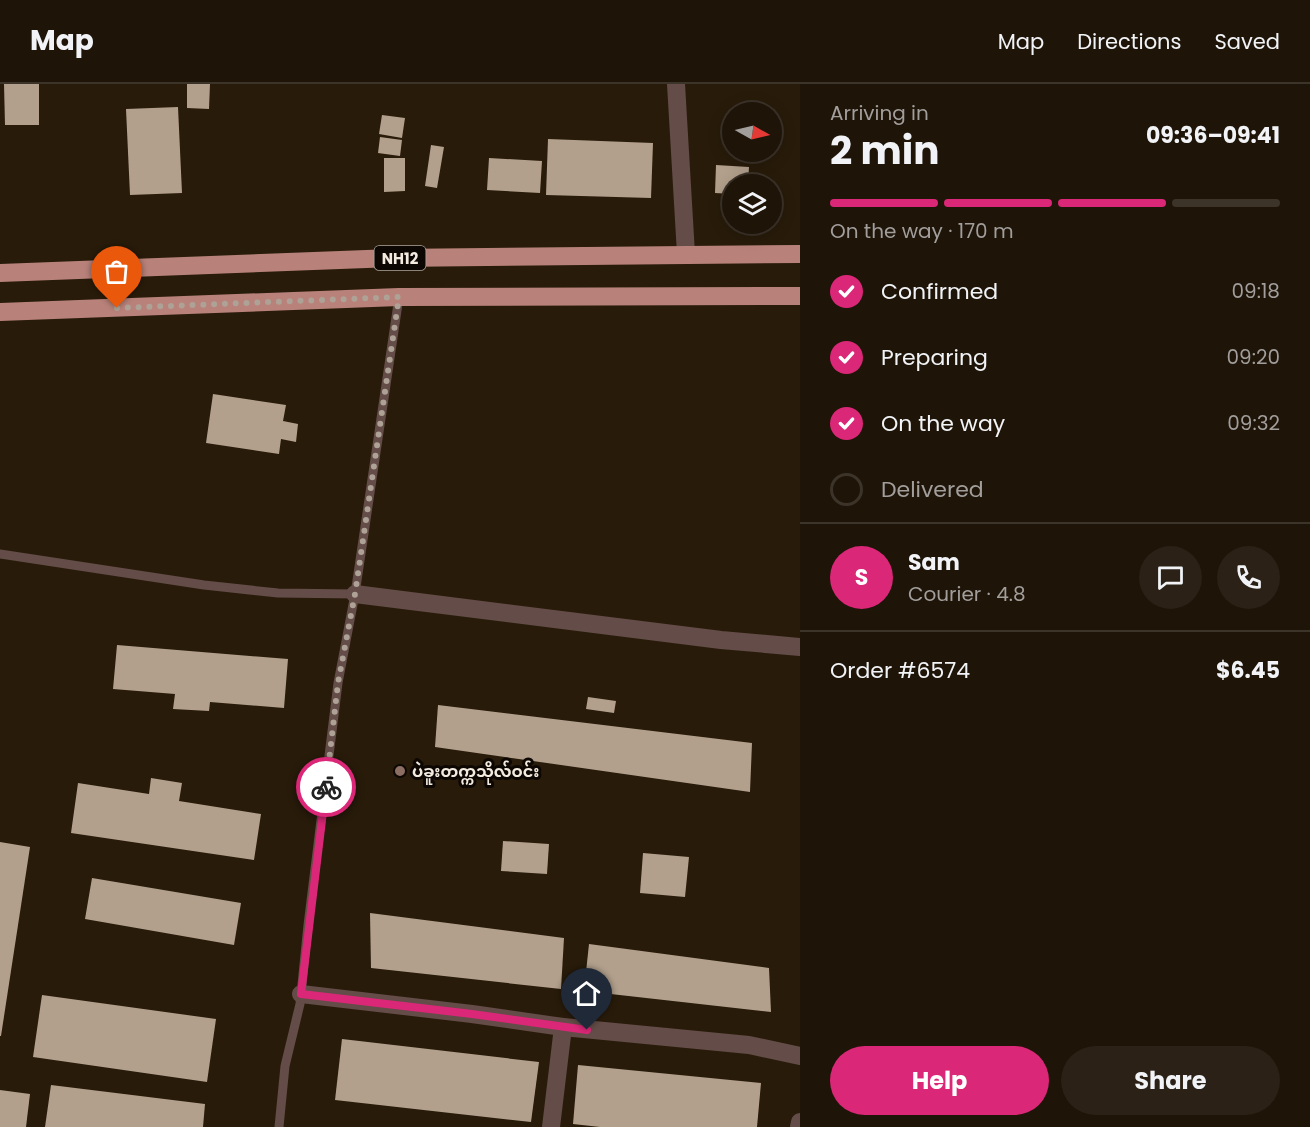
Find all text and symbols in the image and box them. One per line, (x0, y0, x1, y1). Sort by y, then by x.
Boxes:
text: Map (30, 21, 94, 60)
text: Map (998, 27, 1044, 56)
text: Directions (1077, 27, 1181, 56)
text: Saved (1214, 27, 1280, 56)
text: Arriving in (830, 99, 929, 127)
north arrow (722, 102, 782, 162)
map controls (722, 102, 782, 234)
text: 09:36–09:41 (1146, 120, 1280, 151)
text: 2 min (830, 123, 940, 178)
button: layers (722, 174, 782, 234)
text: On the way · 170 m (830, 217, 1014, 245)
pin (91, 246, 142, 308)
road number: NH12 (374, 246, 426, 270)
icon: bag (100, 255, 133, 288)
icon: check (830, 275, 863, 308)
text: Confirmed (881, 276, 998, 307)
text: 09:18 (1232, 277, 1280, 305)
icon: check (830, 341, 863, 374)
text: Preparing (881, 342, 988, 373)
text: 09:20 (1227, 343, 1280, 371)
icon: check (830, 407, 863, 440)
text: On the way (881, 408, 1005, 439)
text: 09:32 (1227, 409, 1280, 437)
text: Delivered (881, 474, 984, 505)
button: chat (1139, 546, 1202, 609)
button: phone (1217, 546, 1280, 609)
text: Sam (908, 547, 960, 578)
text: S (855, 562, 868, 593)
text: Courier · 4.8 (908, 580, 1026, 608)
text: Order #6574 (830, 655, 970, 686)
text: $6.45 (1216, 655, 1280, 686)
courier (296, 757, 356, 817)
place label: ပဲခူးတက္ကသိုလ်ဝင်း (412, 760, 539, 785)
marker: ပဲခူးတက္ကသိုလ်ဝင်း (393, 764, 407, 778)
icon: bike (310, 771, 343, 804)
pin (561, 968, 612, 1030)
icon: home (570, 977, 603, 1010)
button: Help (830, 1046, 1049, 1115)
button: Share (1061, 1046, 1280, 1115)

